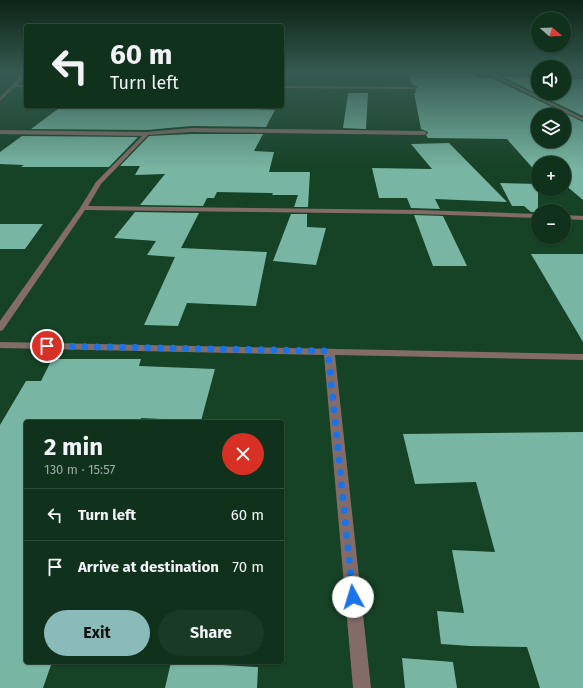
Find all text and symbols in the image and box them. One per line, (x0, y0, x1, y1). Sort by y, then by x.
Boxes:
north arrow (531, 12, 571, 52)
map controls (531, 12, 571, 244)
text: 60 m (110, 38, 172, 71)
icon: left (44, 40, 96, 92)
button: sound (531, 60, 571, 100)
text: Turn left (110, 72, 179, 94)
button: layers (531, 108, 571, 148)
button: + (531, 156, 571, 196)
button: − (531, 204, 571, 244)
pin (30, 329, 64, 363)
icon: arrive (36, 335, 58, 357)
text: 2 min (44, 433, 103, 461)
button: close (222, 433, 264, 475)
text: 130 m · 15:57 (44, 462, 115, 477)
icon: left (44, 504, 66, 526)
text: Turn left (78, 506, 136, 524)
text: 60 m (231, 506, 264, 524)
icon: arrive (44, 556, 66, 578)
text: Arrive at destination (78, 558, 219, 576)
text: 70 m (232, 558, 264, 576)
position arrow (332, 576, 374, 618)
button: Exit (44, 610, 150, 656)
button: Share (158, 610, 264, 656)

